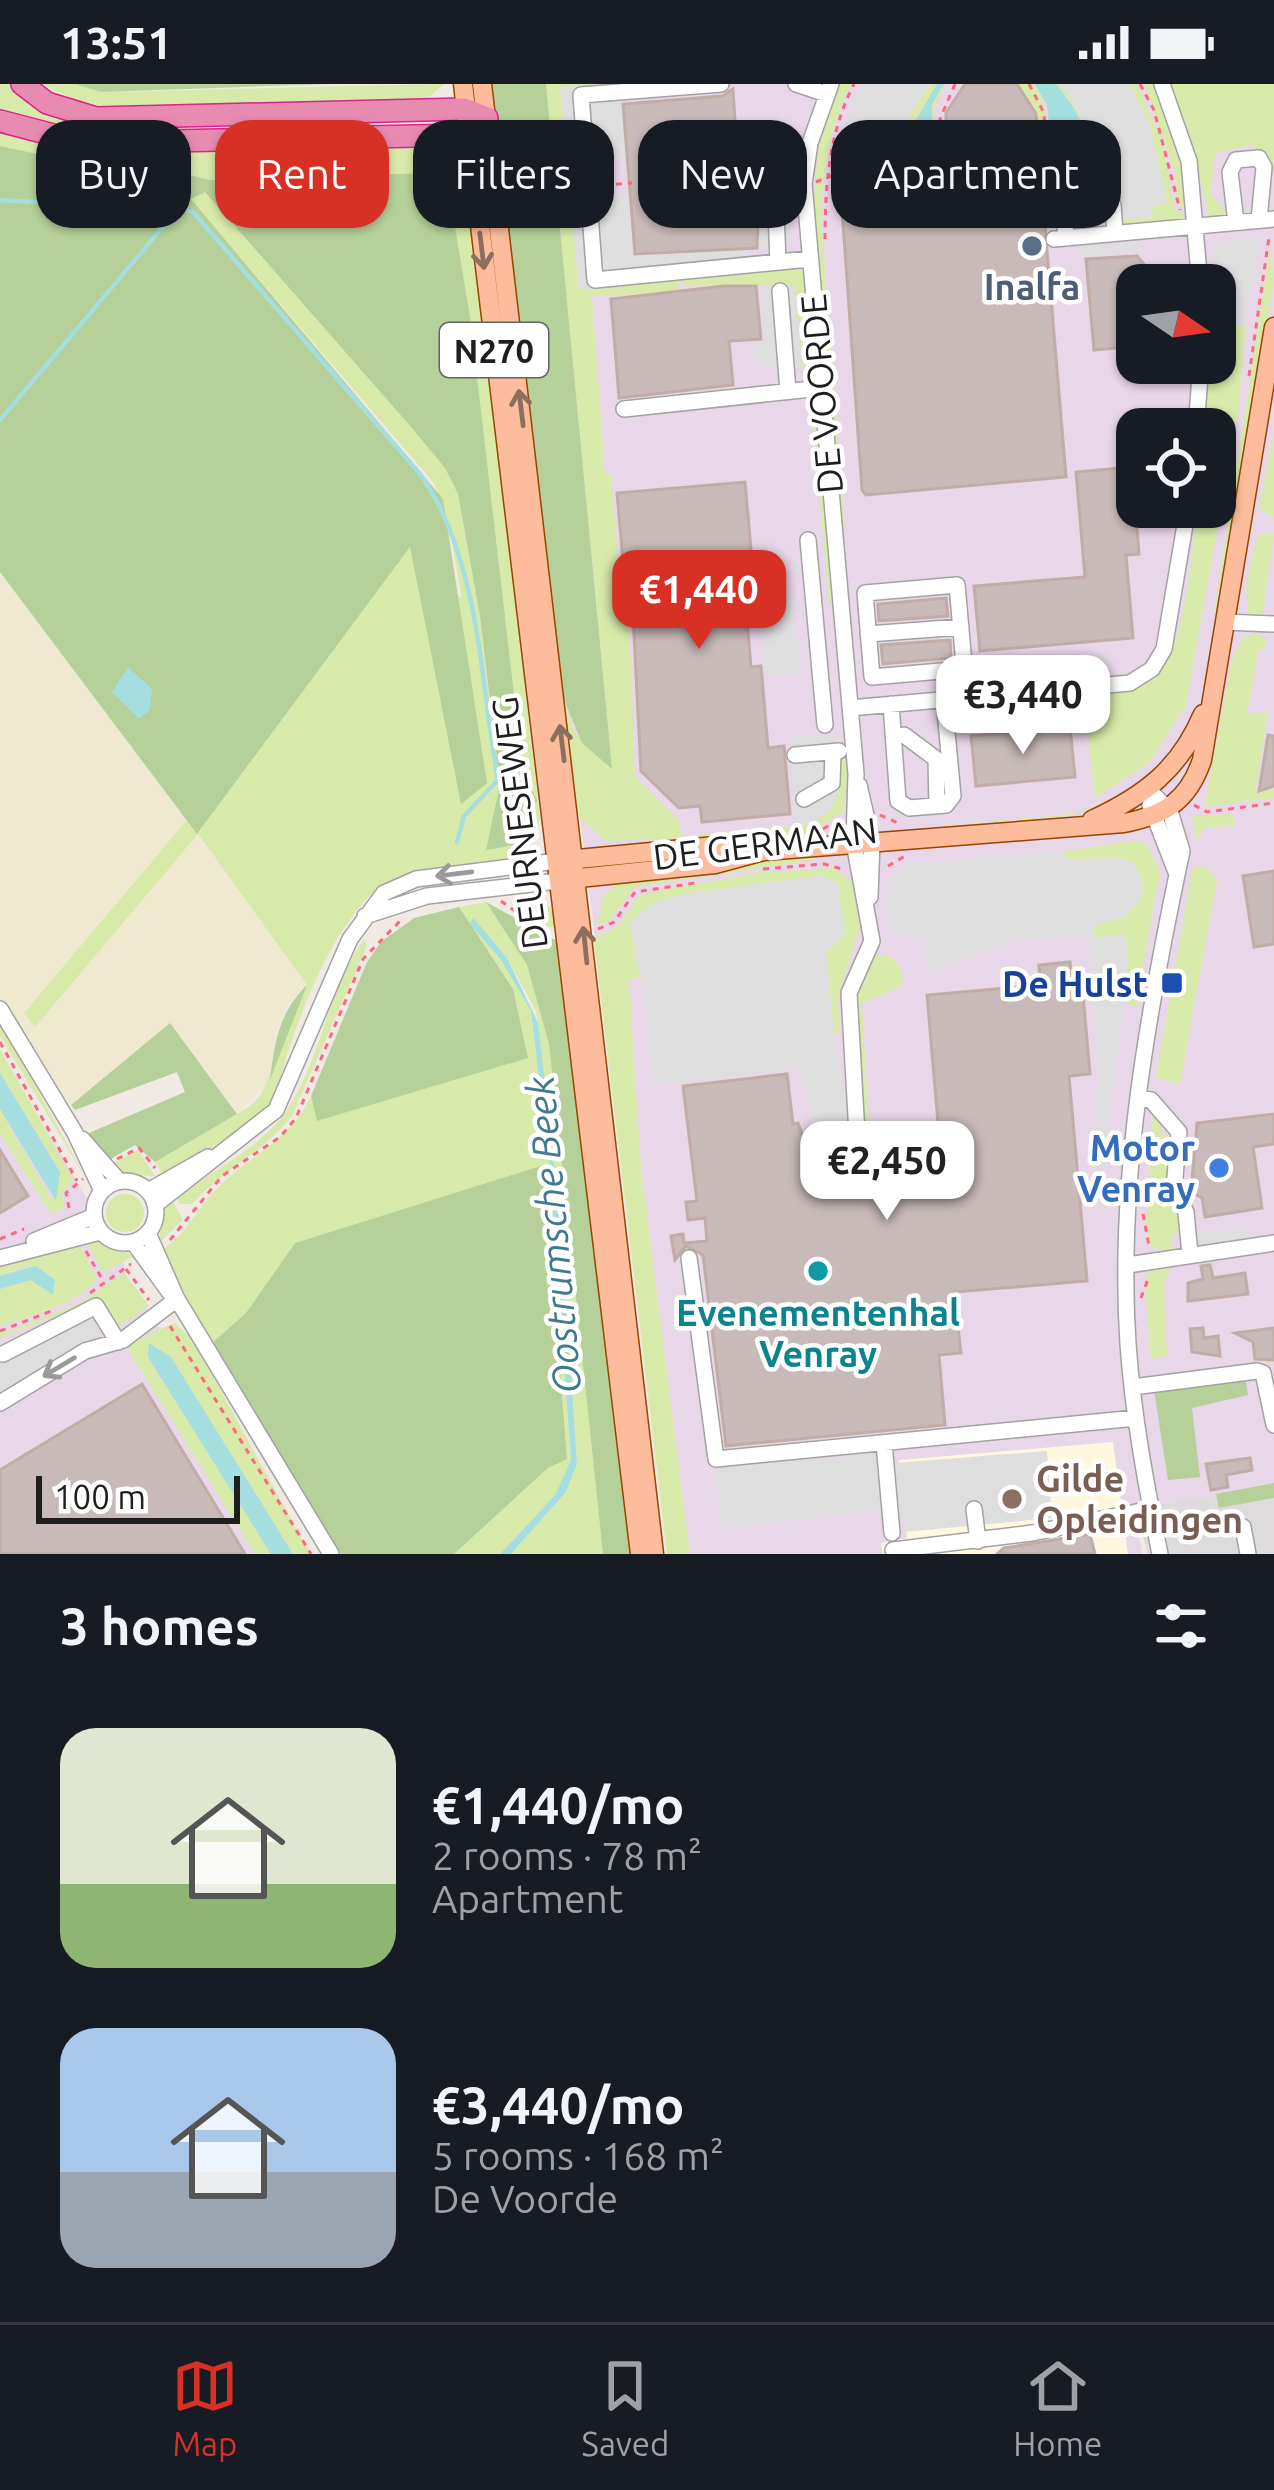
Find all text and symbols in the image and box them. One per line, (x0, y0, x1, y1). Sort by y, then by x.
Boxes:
text: 13:51 (60, 17, 173, 68)
chip: Buy (36, 120, 191, 228)
chip: Rent (215, 120, 389, 228)
chip: Filters (413, 120, 614, 228)
chip: New (638, 120, 807, 228)
chip: Apartment (831, 120, 1121, 228)
one-way arrow (471, 231, 493, 270)
marker: Inalfa (1019, 233, 1045, 259)
north arrow (1116, 264, 1236, 384)
map controls (1116, 264, 1236, 528)
place label: Inalfa (984, 266, 1080, 307)
street label: DE VOORDE (792, 292, 850, 496)
road number: N270 (440, 323, 548, 377)
one-way arrow (509, 389, 531, 428)
button: locate (1116, 408, 1236, 528)
pin: €1,440 (601, 550, 797, 652)
text: €1,440 (639, 567, 759, 610)
pin: €3,440 (925, 655, 1121, 757)
text: €3,440 (963, 672, 1083, 715)
street label: DEURNESEWEG (483, 694, 555, 952)
one-way arrow (550, 724, 573, 763)
street label: DE GERMAAN (651, 809, 879, 877)
one-way arrow (435, 863, 474, 885)
one-way arrow (573, 926, 596, 965)
place label: De Hulst (1002, 963, 1148, 1004)
marker: De Hulst (1159, 970, 1185, 996)
water label: Oostrumsche Beek (518, 1074, 588, 1396)
pin: €2,450 (789, 1121, 985, 1223)
place label: Motor Venray (1077, 1127, 1195, 1209)
text: €2,450 (827, 1138, 947, 1181)
marker: Motor Venray (1206, 1155, 1232, 1181)
marker: Evenementenhal Venray (805, 1258, 831, 1284)
place label: Evenementenhal Venray (676, 1292, 960, 1374)
one-way arrow (43, 1355, 77, 1379)
place label: Gilde Opleidingen (1036, 1458, 1243, 1540)
scale bar (36, 1470, 240, 1523)
text: 100 m (54, 1478, 146, 1515)
marker: Gilde Opleidingen (999, 1486, 1025, 1512)
icon: filters (1148, 1593, 1214, 1659)
text: 3 homes (60, 1597, 259, 1655)
icon: home (156, 1776, 300, 1920)
text: €1,440/mo (432, 1776, 684, 1834)
text: 2 rooms · 78 m² (432, 1834, 702, 1877)
text: Apartment (432, 1877, 623, 1920)
icon: home (156, 2076, 300, 2220)
text: €3,440/mo (432, 2076, 684, 2134)
text: 5 rooms · 168 m² (432, 2134, 724, 2177)
text: De Voorde (432, 2177, 618, 2220)
tab: Map (172, 2353, 238, 2462)
tab: Saved (582, 2353, 669, 2462)
tab: Home (1013, 2353, 1102, 2462)

